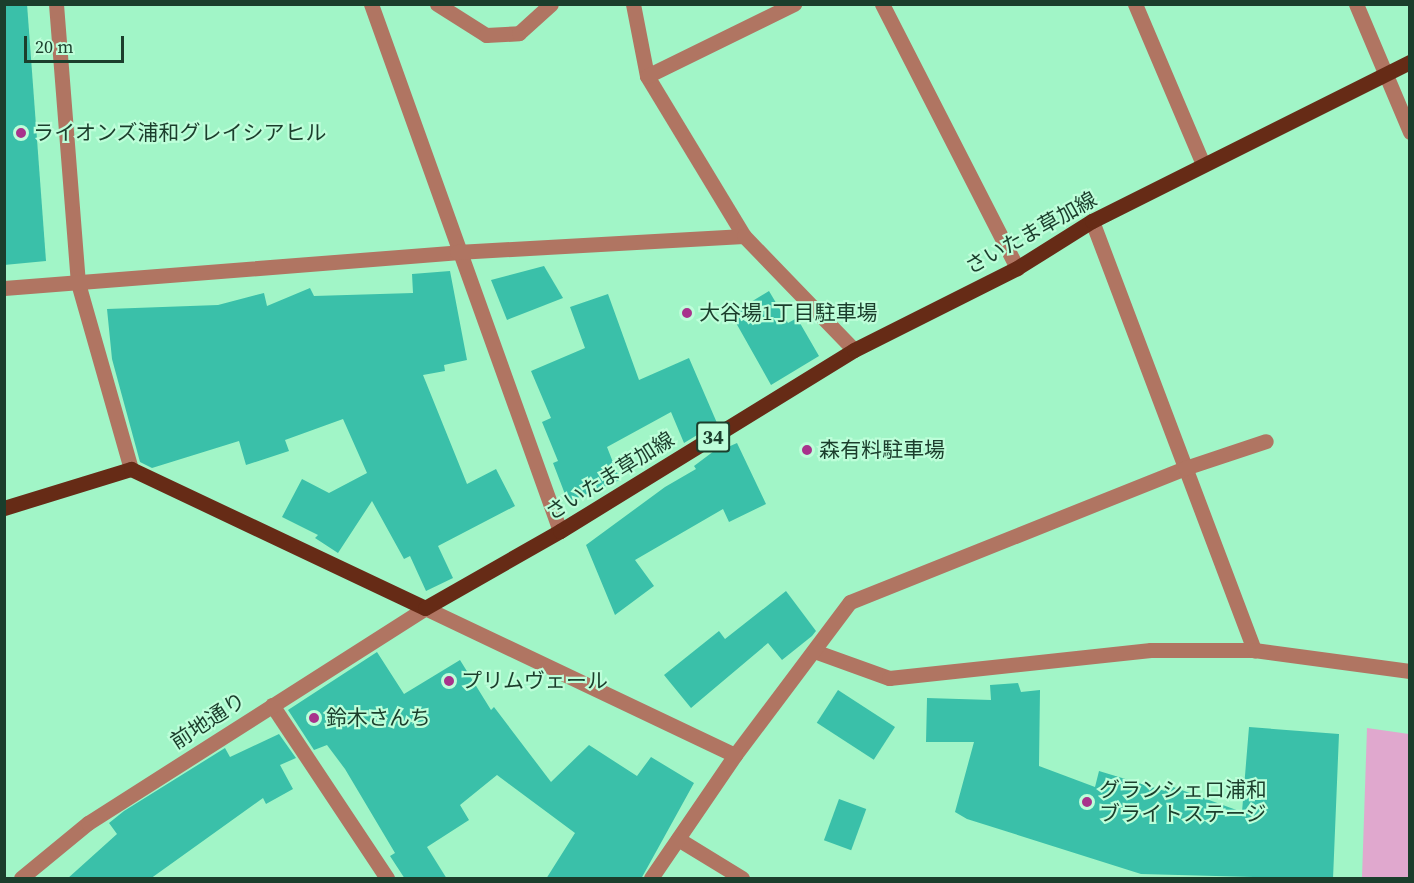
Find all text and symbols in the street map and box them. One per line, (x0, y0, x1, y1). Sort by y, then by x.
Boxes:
scale bar (27, 24, 128, 62)
text: 20 m (35, 34, 73, 59)
place label: ライオンズ浦和グレイシアヒル (33, 120, 327, 146)
marker: ライオンズ浦和グレイシアヒル (14, 126, 28, 140)
street label: さいたま草加線 (961, 186, 1101, 280)
place label: 大谷場1丁目駐車場 (699, 300, 877, 326)
marker: 大谷場1丁目駐車場 (680, 306, 694, 320)
road number: 34 (695, 420, 731, 454)
street label: さいたま草加線 (541, 426, 679, 526)
place label: 森有料駐車場 (819, 437, 945, 463)
marker: 森有料駐車場 (800, 443, 814, 457)
place label: プリムヴェール (461, 668, 608, 694)
marker: プリムヴェール (442, 674, 456, 688)
street label: 前地通り (166, 688, 250, 754)
place label: 鈴木さんち (326, 705, 431, 731)
marker: 鈴木さんち (307, 711, 321, 725)
place label: グランシェロ浦和 ブライトステージ (1099, 777, 1267, 827)
marker: グランシェロ浦和 ブライトステージ (1080, 795, 1094, 809)

